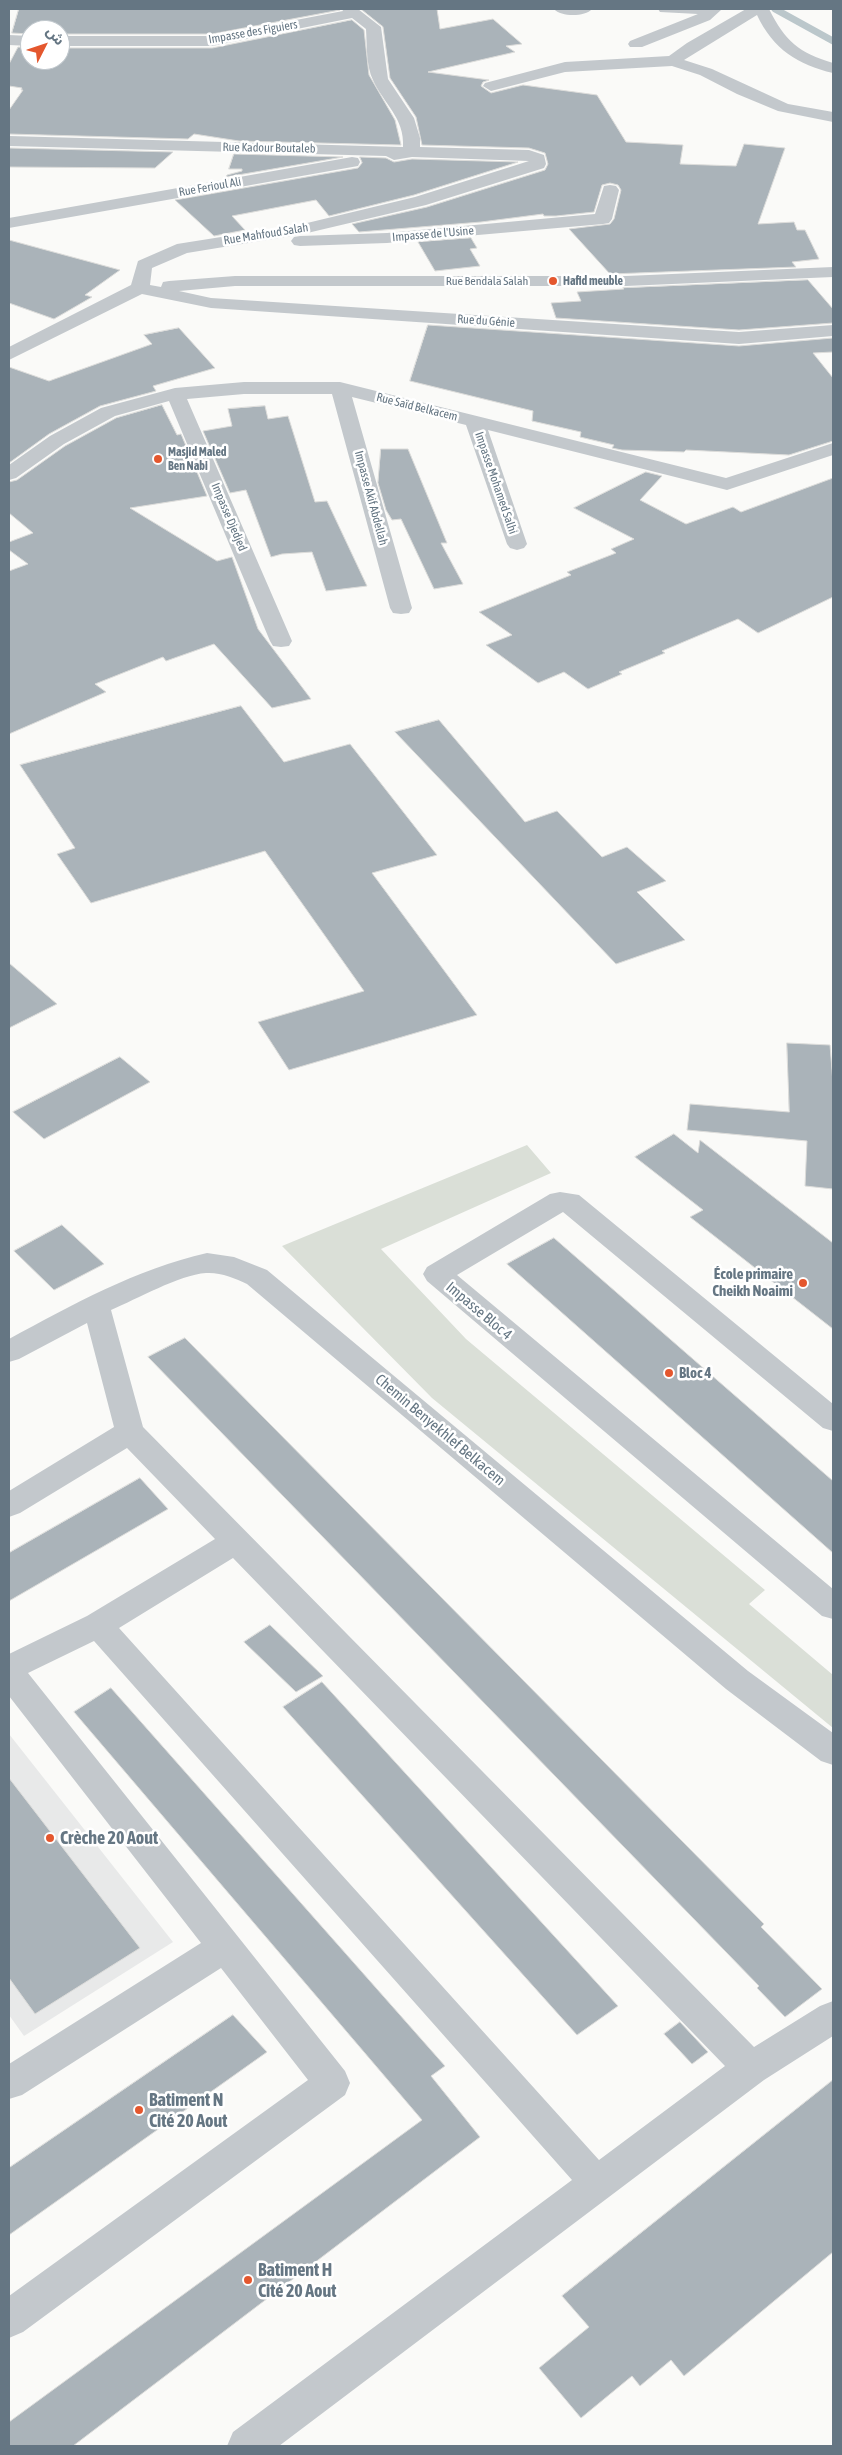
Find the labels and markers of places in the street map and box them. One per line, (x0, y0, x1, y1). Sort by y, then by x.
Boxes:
place label: Hafid meuble (563, 274, 623, 288)
marker: Hafid meuble (547, 275, 559, 287)
place label: Masjid Maled Ben Nabi (168, 445, 226, 473)
marker: Masjid Maled Ben Nabi (152, 453, 164, 465)
place label: École primaire Cheikh Noaimi (712, 1265, 793, 1300)
marker: École primaire Cheikh Noaimi (797, 1277, 809, 1289)
place label: Bloc 4 (679, 1364, 712, 1382)
marker: Bloc 4 (663, 1367, 675, 1379)
place label: Crèche 20 Aout (60, 1827, 158, 1849)
marker: Crèche 20 Aout (44, 1832, 56, 1844)
place label: Batiment N Cité 20 Aout (149, 2089, 227, 2132)
marker: Batiment N Cité 20 Aout (133, 2104, 145, 2116)
place label: Batiment H Cité 20 Aout (258, 2259, 336, 2302)
marker: Batiment H Cité 20 Aout (242, 2274, 254, 2286)

